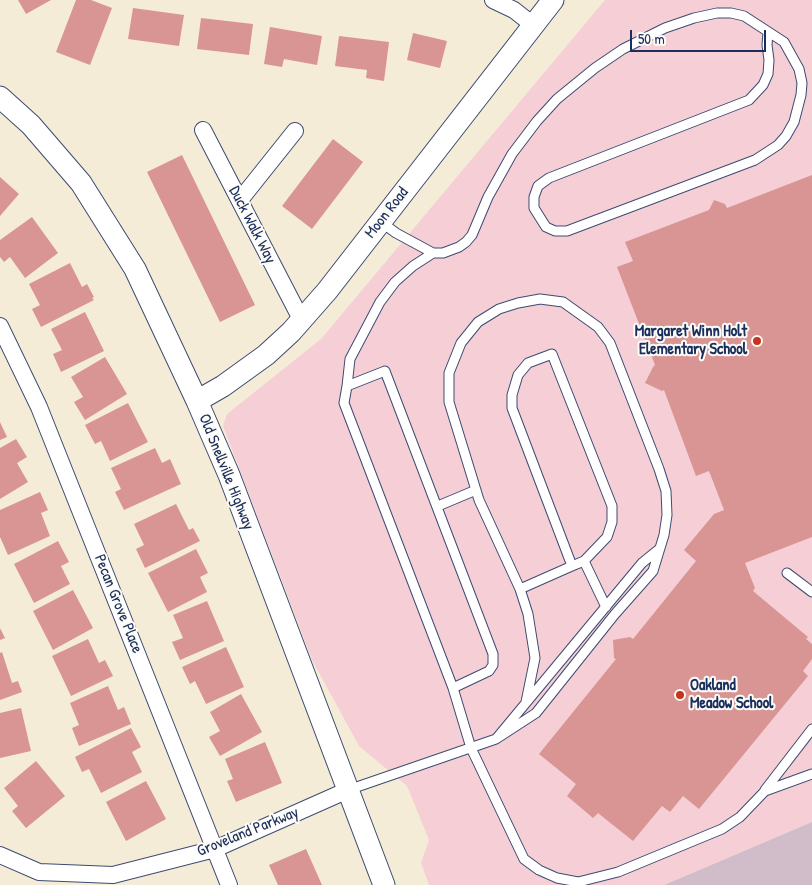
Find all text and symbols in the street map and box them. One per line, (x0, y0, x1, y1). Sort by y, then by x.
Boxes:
scale bar (632, 20, 768, 52)
text: 50 m (638, 28, 665, 49)
street label: Duck Walk Way (224, 183, 280, 267)
street label: Moon Road (361, 184, 413, 242)
place label: Margaret Winn Holt Elementary School (635, 322, 747, 360)
marker: Margaret Winn Holt Elementary School (751, 335, 763, 347)
street label: Old Snellville Highway (194, 411, 258, 533)
street label: Pecan Grove Place (89, 552, 147, 656)
place label: Oakland Meadow School (690, 676, 773, 714)
marker: Oakland Meadow School (674, 689, 686, 701)
street label: Groveland Parkway (194, 803, 302, 861)

